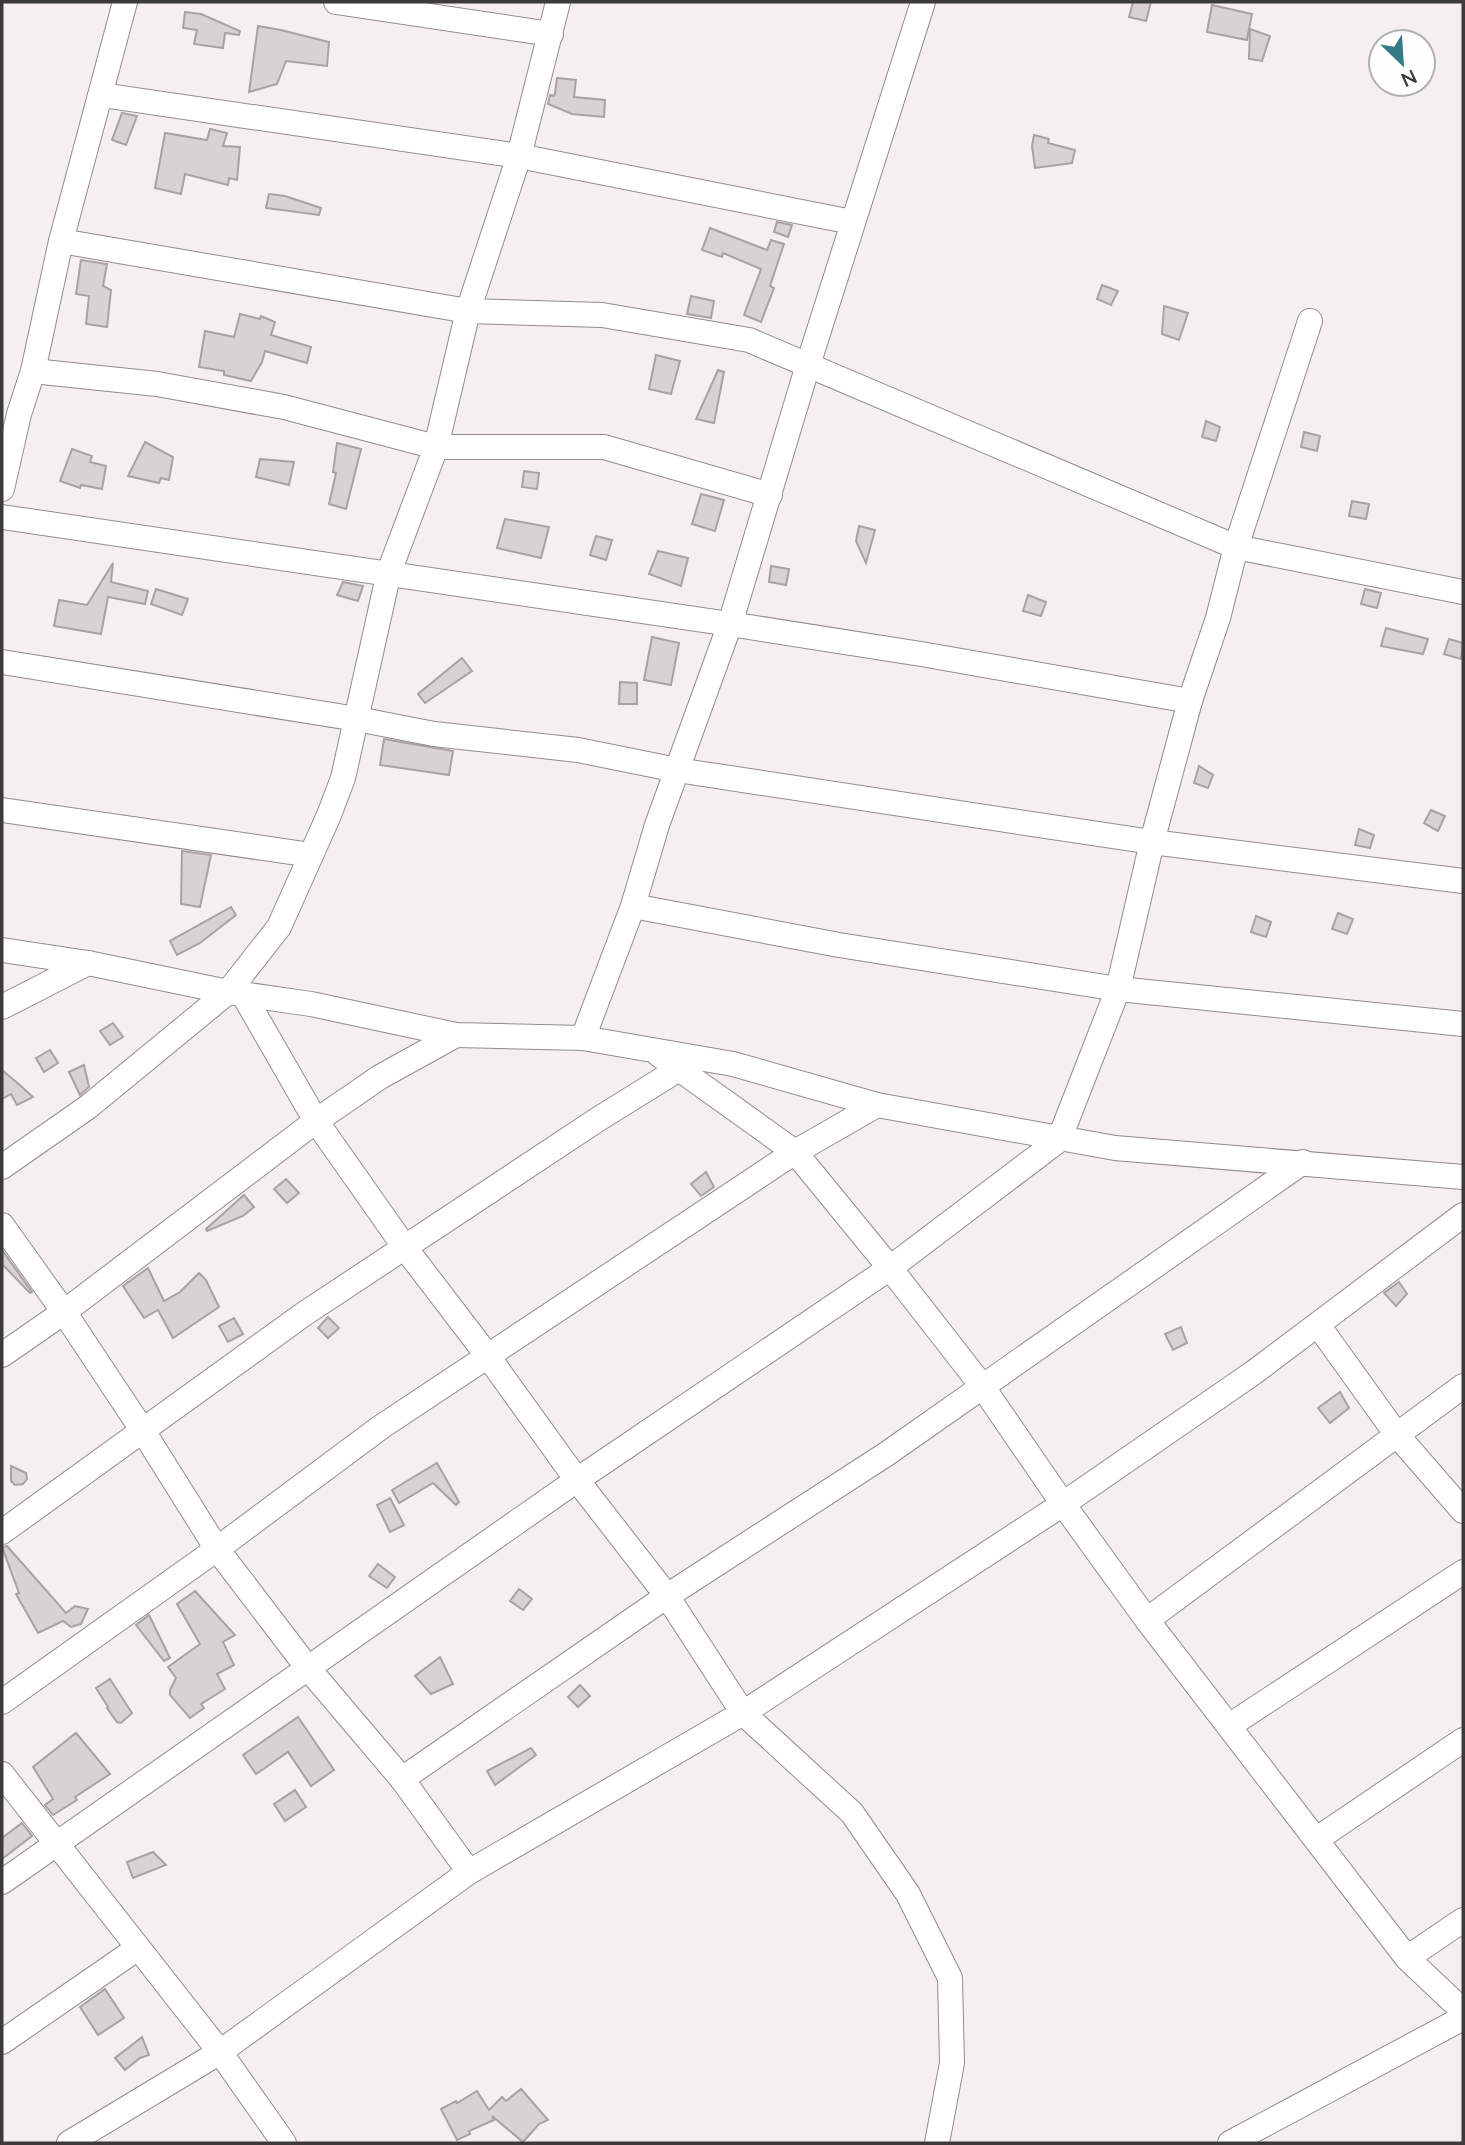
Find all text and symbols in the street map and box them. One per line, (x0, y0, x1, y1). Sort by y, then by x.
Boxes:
north arrow (1367, 28, 1437, 98)
text: N (1398, 65, 1421, 92)

